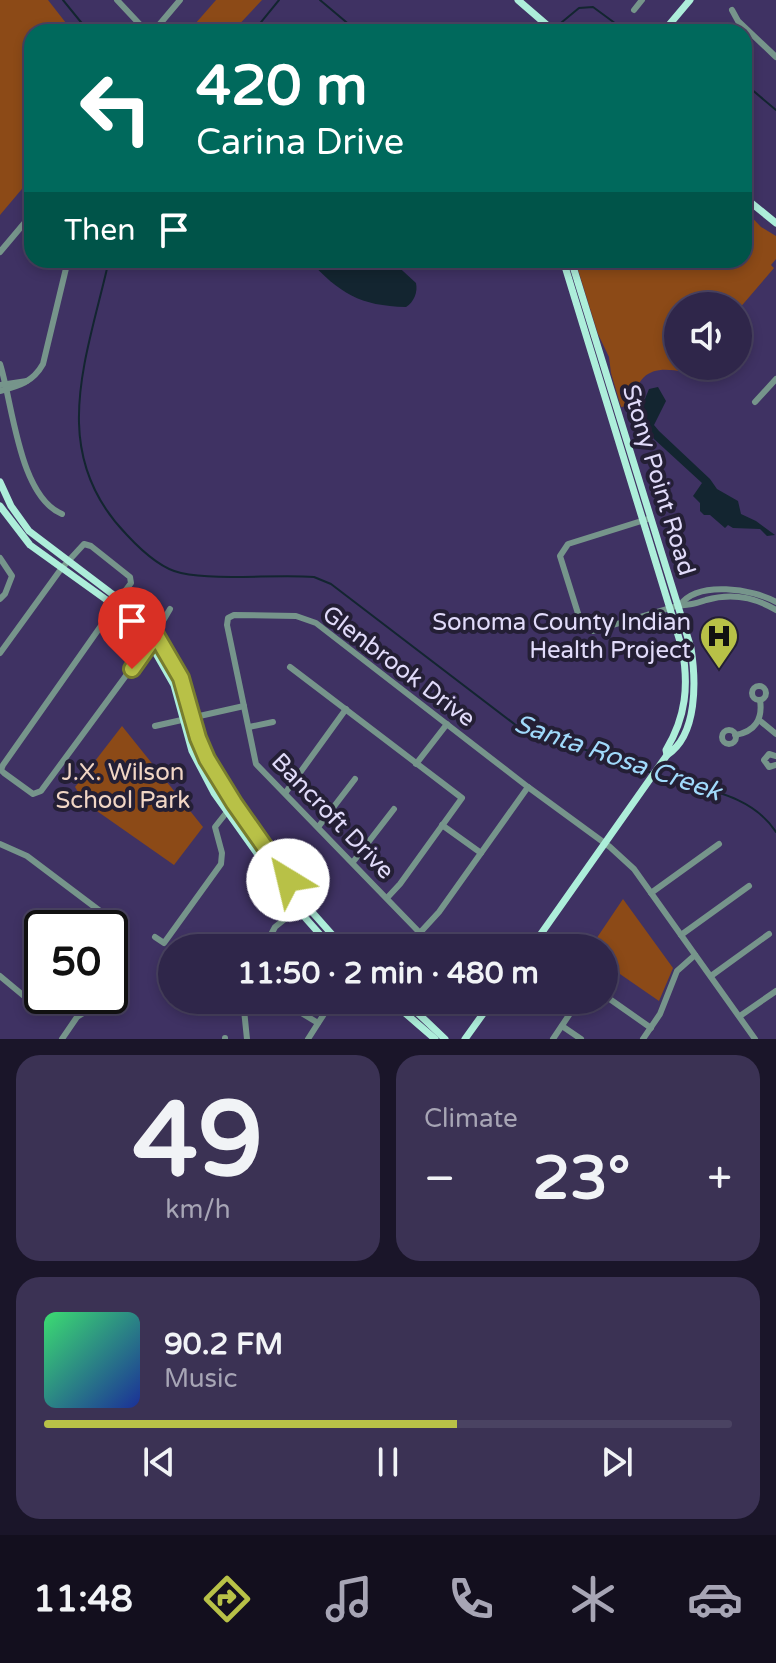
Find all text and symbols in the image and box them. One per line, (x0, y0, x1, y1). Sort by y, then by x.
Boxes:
text: 420 m (196, 53, 367, 120)
icon: left (64, 56, 168, 160)
text: Carina Drive (196, 121, 404, 164)
icon: arrive (152, 208, 196, 252)
text: Then (64, 212, 136, 249)
map controls (664, 292, 752, 380)
button: sound (664, 292, 752, 380)
street label: Stony Point Road (616, 381, 701, 579)
pin (98, 587, 166, 669)
icon: arrive (110, 599, 154, 643)
street label: Glenbrook Drive (317, 599, 481, 733)
place label: Sonoma County Indian Health Project (432, 608, 691, 665)
hospital icon: Sonoma County Indian Health Project (698, 615, 740, 670)
water label: Santa Rosa Creek (510, 708, 727, 808)
street label: Bancroft Drive (265, 747, 400, 886)
park label: J.X. Wilson School Park (56, 758, 190, 815)
position arrow (246, 838, 330, 922)
speed limit sign: 50 (24, 910, 128, 1014)
text: 11:50 · 2 min · 480 m (237, 955, 539, 992)
text: 49 (133, 1079, 263, 1204)
text: Climate (424, 1103, 518, 1134)
text: 23° (532, 1143, 630, 1215)
text: − (424, 1153, 455, 1206)
text: + (707, 1153, 732, 1206)
text: km/h (165, 1194, 231, 1225)
text: 90.2 FM (164, 1326, 283, 1363)
text: Music (164, 1363, 237, 1394)
icon: previous (137, 1440, 181, 1484)
icon: pause (366, 1440, 410, 1484)
icon: next (595, 1440, 639, 1484)
icon: directions (199, 1571, 255, 1627)
icon: music (321, 1571, 377, 1627)
icon: phone (443, 1571, 499, 1627)
icon: climate (565, 1571, 621, 1627)
icon: car (687, 1571, 743, 1627)
text: 11:48 (33, 1578, 133, 1621)

